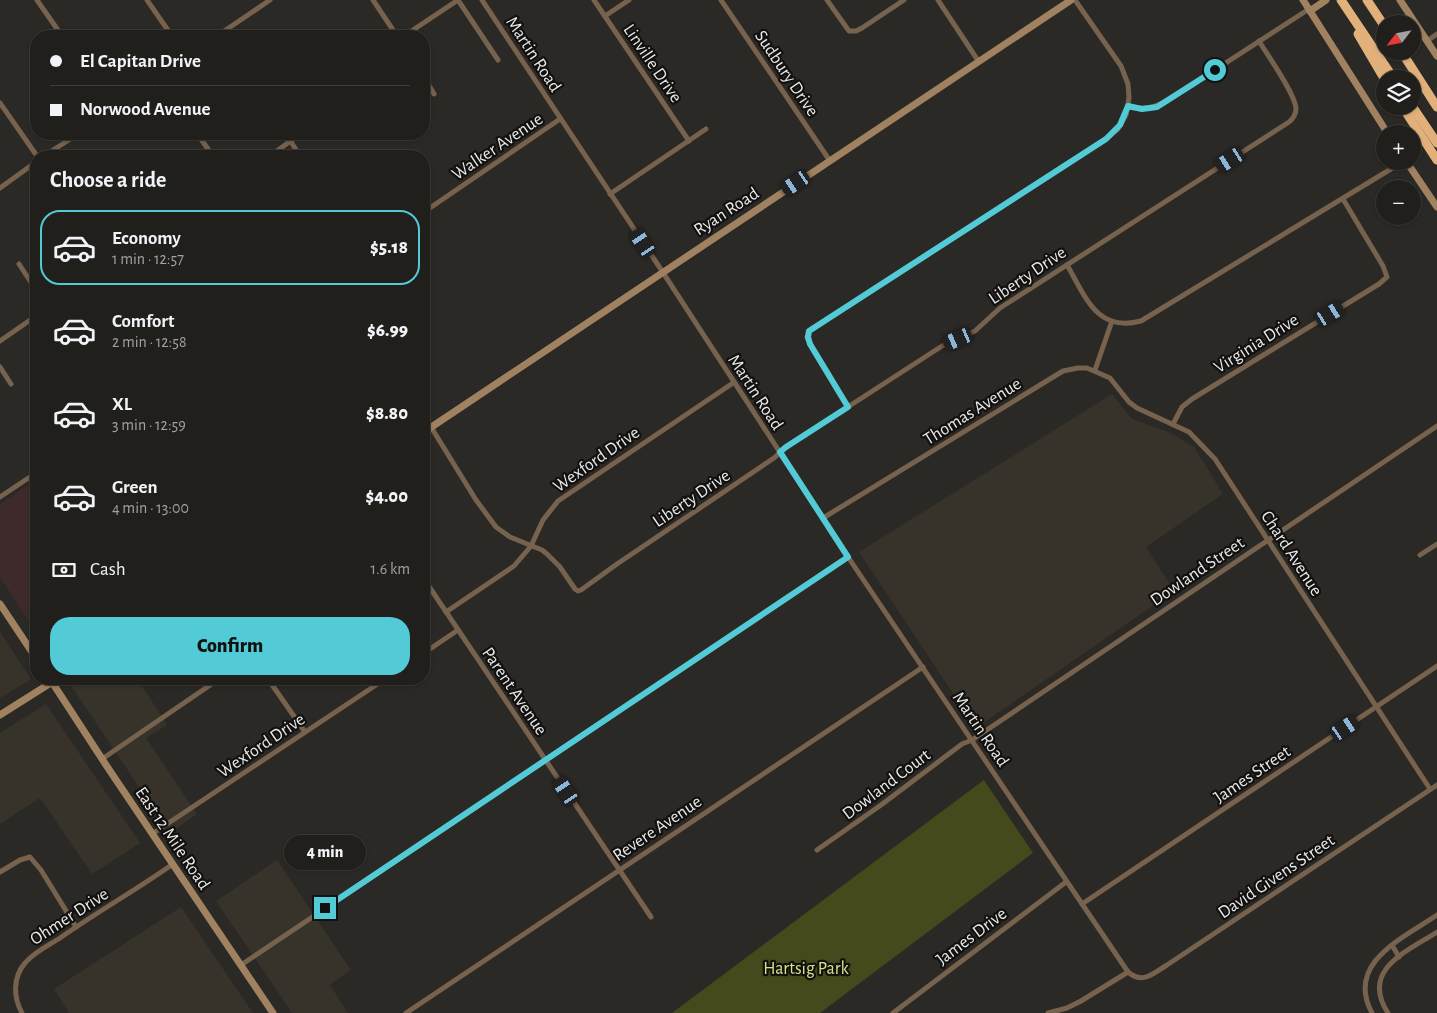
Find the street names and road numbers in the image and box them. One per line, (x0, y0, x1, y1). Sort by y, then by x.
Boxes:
street label: Martin Road (502, 14, 564, 96)
street label: Linville Drive (619, 21, 685, 106)
street label: Sudbury Drive (751, 27, 821, 120)
street label: Walker Avenue (449, 110, 546, 184)
street label: Ryan Road (691, 184, 762, 239)
street label: Liberty Drive (986, 243, 1070, 308)
street label: Virginia Drive (1211, 311, 1302, 377)
street label: Martin Road (724, 352, 786, 434)
street label: Thomas Avenue (920, 375, 1025, 449)
street label: Wexford Drive (550, 424, 643, 496)
street label: Liberty Drive (650, 466, 734, 531)
street label: Chard Avenue (1257, 508, 1325, 599)
street label: Dowland Street (1147, 534, 1248, 610)
street label: Parent Avenue (478, 644, 550, 739)
street label: Martin Road (949, 689, 1012, 770)
street label: Wexford Drive (215, 710, 308, 781)
street label: James Street (1211, 743, 1294, 807)
street label: Dowland Court (839, 746, 934, 824)
street label: East 12 Mile Road (131, 784, 213, 893)
street label: Revere Avenue (610, 793, 705, 865)
street label: David Givens Street (1215, 831, 1338, 922)
street label: Ohmer Drive (27, 885, 112, 949)
street label: James Drive (933, 905, 1010, 969)

